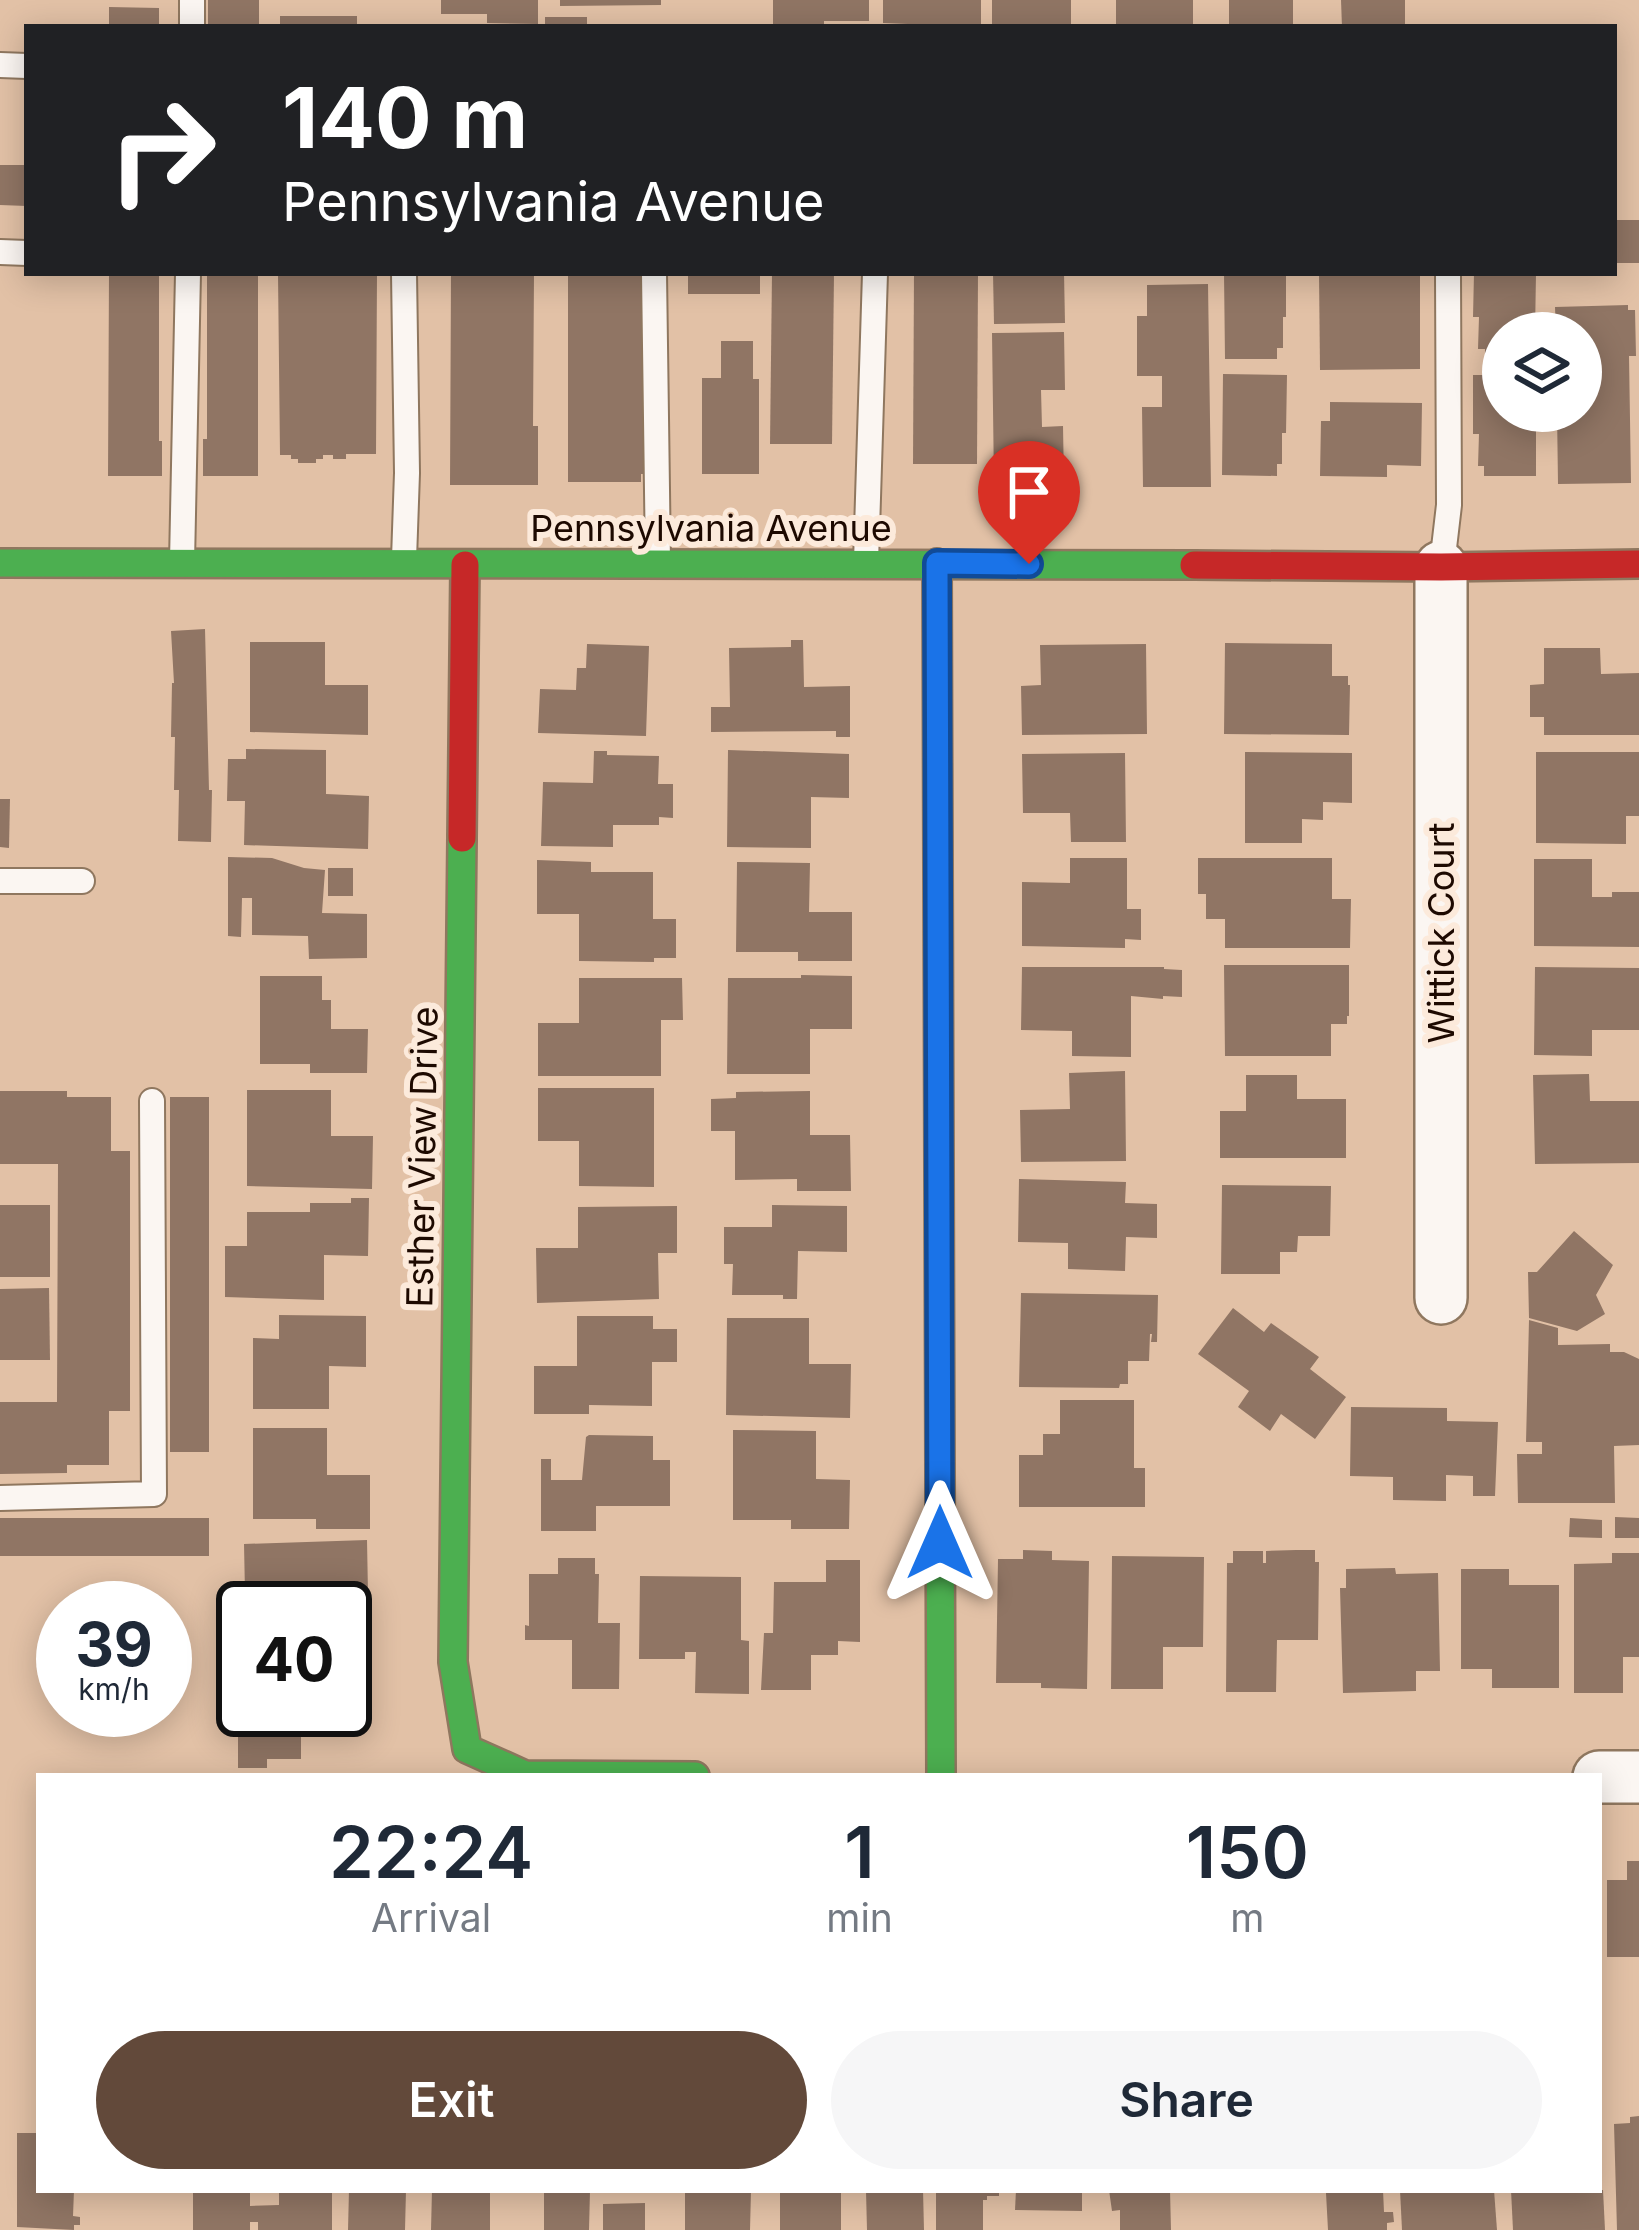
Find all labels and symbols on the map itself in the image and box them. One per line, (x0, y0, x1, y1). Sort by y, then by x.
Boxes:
pin (978, 441, 1080, 564)
street label: Pennsylvania Avenue (530, 506, 892, 550)
street label: Wittick Court (1419, 822, 1463, 1044)
street label: Esther View Drive (397, 1006, 447, 1308)
position arrow (877, 1480, 1003, 1606)
speed limit sign: 40 (216, 1581, 372, 1737)

